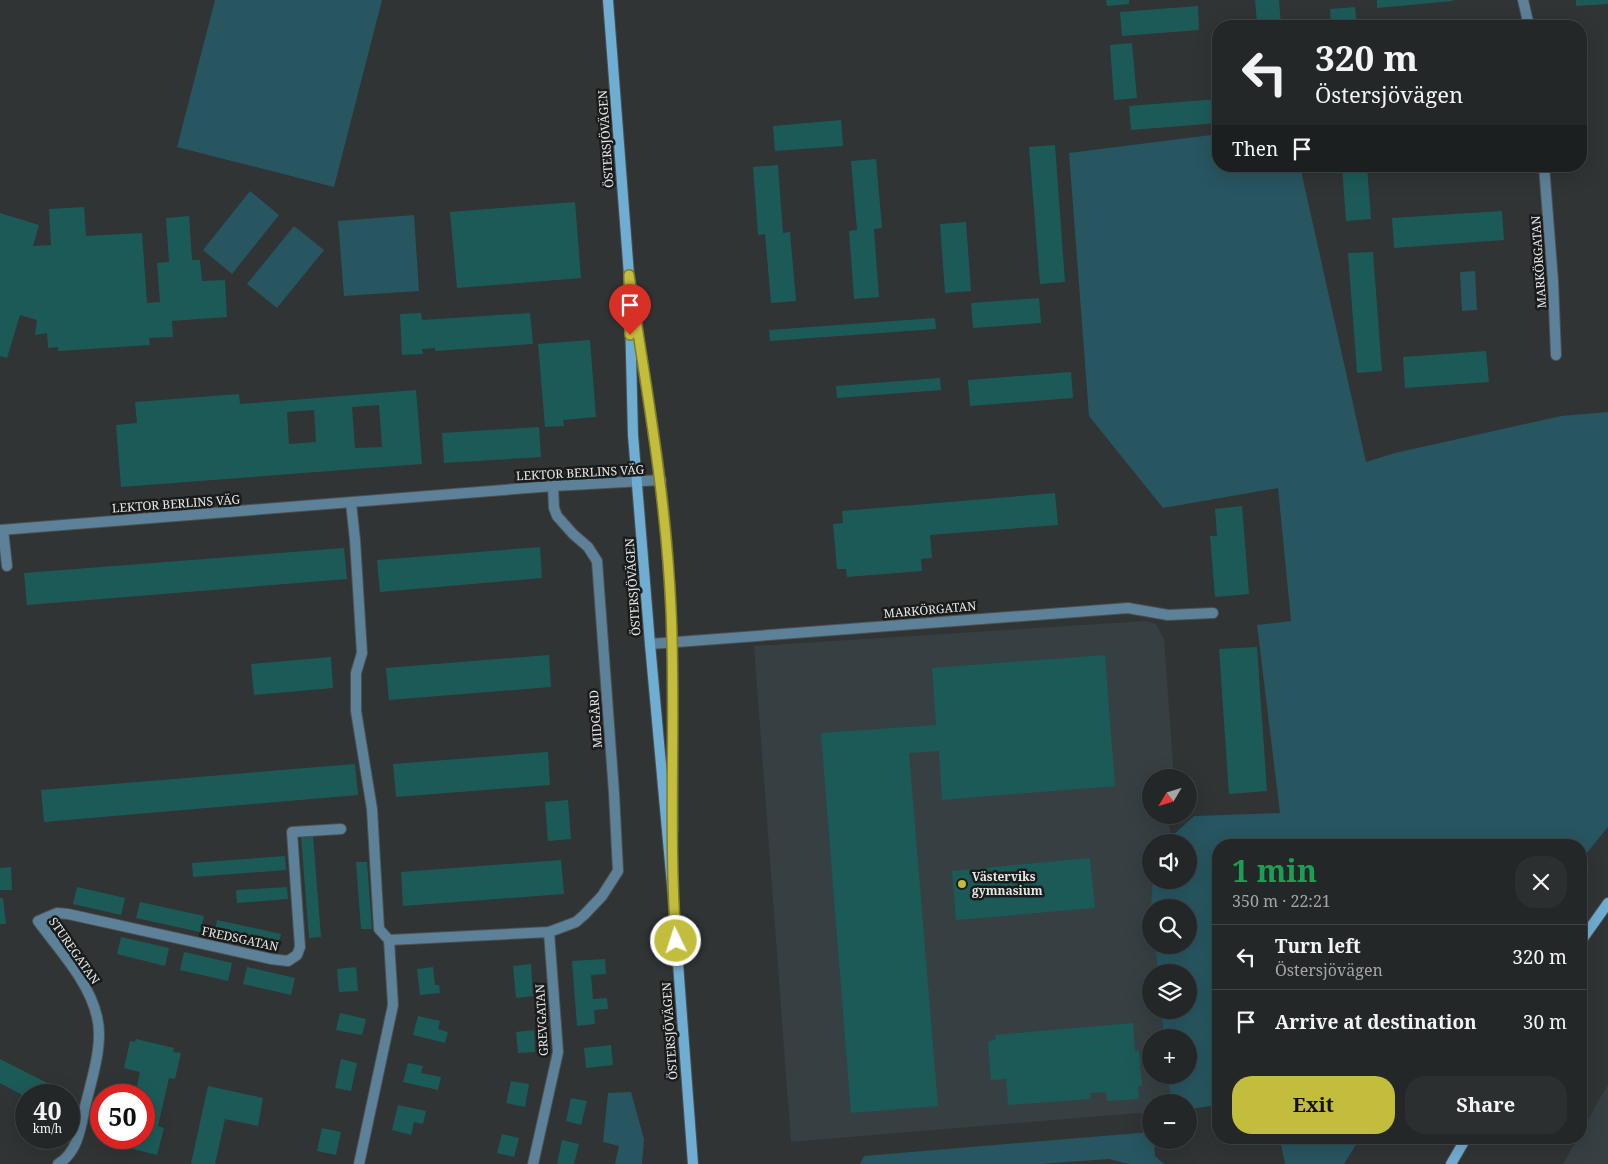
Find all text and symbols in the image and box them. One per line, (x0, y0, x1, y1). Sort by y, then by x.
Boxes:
text: 320 m (1315, 34, 1418, 81)
icon: left (1232, 40, 1297, 105)
text: Östersjövägen (1315, 79, 1463, 109)
street label: ÖSTERSJÖVÄGEN (594, 90, 617, 188)
icon: arrive (1288, 135, 1316, 163)
text: Then (1232, 136, 1278, 162)
street label: MARKÖRGATAN (1527, 215, 1550, 309)
pin (609, 284, 651, 335)
icon: arrive (616, 291, 644, 319)
street label: LEKTOR BERLINS VÄG (516, 461, 645, 484)
street label: LEKTOR BERLINS VÄG (111, 491, 241, 516)
street label: ÖSTERSJÖVÄGEN (621, 538, 644, 636)
street label: MARKÖRGATAN (883, 597, 977, 622)
street label: MIDGÅRD (585, 689, 606, 749)
north arrow (1142, 769, 1198, 824)
map controls (1142, 769, 1197, 1149)
button: sound (1142, 834, 1197, 889)
text: 1 min (1232, 850, 1317, 891)
button: close (1515, 856, 1567, 908)
place label: Västerviks gymnasium (972, 868, 1043, 899)
marker: Västerviks gymnasium (956, 878, 968, 890)
text: 350 m · 22:21 (1232, 890, 1331, 912)
button: search (1142, 899, 1197, 954)
street label: STUREGATAN (45, 914, 104, 988)
position arrow (649, 914, 701, 966)
street label: FREDSGATAN (200, 922, 280, 955)
text: Turn left (1275, 933, 1361, 959)
icon: left (1232, 943, 1260, 971)
text: 320 m (1512, 944, 1567, 970)
text: Östersjövägen (1275, 959, 1383, 981)
button: layers (1142, 964, 1197, 1019)
street label: ÖSTERSJÖVÄGEN (658, 982, 681, 1080)
street label: GREVGATAN (531, 984, 552, 1056)
icon: arrive (1232, 1008, 1260, 1036)
text: Arrive at destination (1275, 1009, 1477, 1035)
text: 30 m (1523, 1009, 1567, 1035)
button: + (1142, 1029, 1197, 1084)
button: Exit (1232, 1076, 1395, 1134)
button: Share (1405, 1076, 1567, 1134)
speed limit sign: 50 (90, 1084, 155, 1149)
text: 40 (33, 1093, 62, 1127)
button: − (1142, 1094, 1197, 1149)
text: km/h (33, 1120, 62, 1137)

